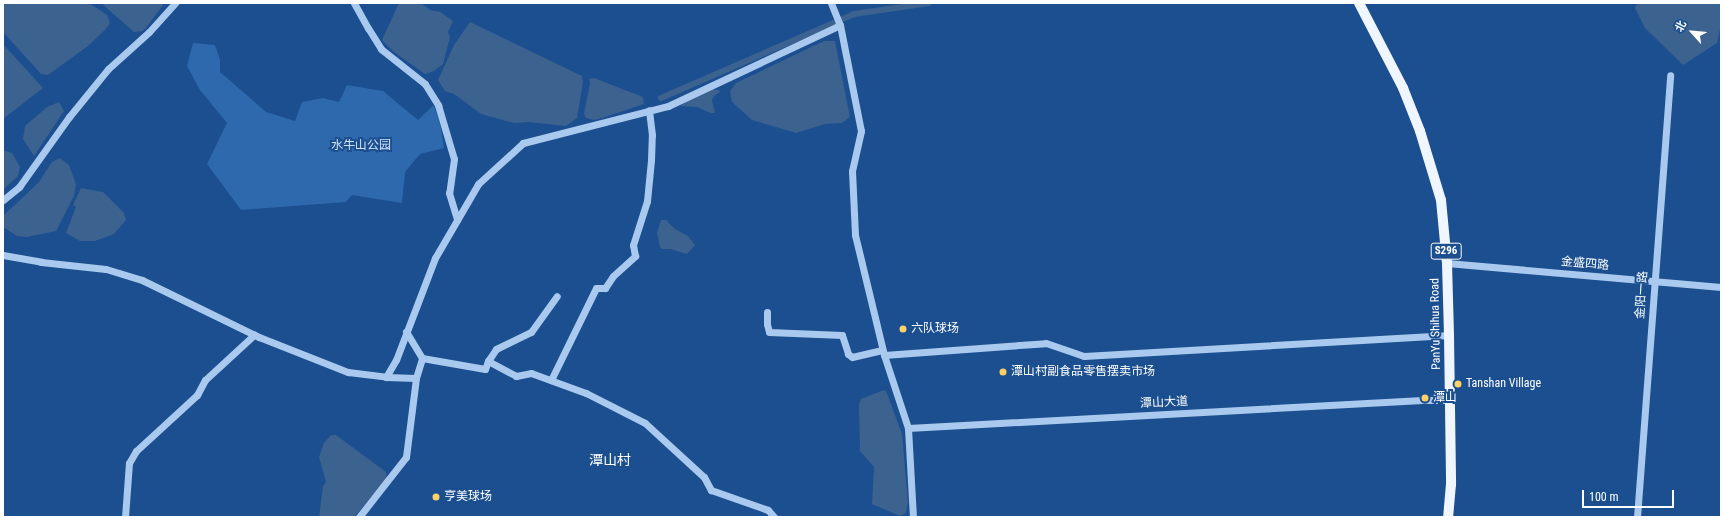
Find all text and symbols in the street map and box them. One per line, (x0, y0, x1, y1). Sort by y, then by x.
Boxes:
north arrow (1672, 12, 1712, 52)
text: 北 (1673, 18, 1689, 34)
park label: 水牛山公园 (331, 139, 391, 153)
road number: S296 (1430, 242, 1462, 260)
street label: 金盛四路 (1560, 255, 1610, 273)
street label: 金阳一路 (1633, 271, 1651, 319)
street label: PanYu Shihua Road (1428, 278, 1444, 370)
place label: 六队球场 (911, 322, 959, 336)
marker: 六队球场 (898, 324, 908, 334)
place label: 潭山村副食品零售摆卖市场 (1011, 365, 1155, 379)
marker: 潭山村副食品零售摆卖市场 (998, 367, 1008, 377)
place label: Tanshan Village (1466, 377, 1541, 391)
marker: Tanshan Village (1453, 379, 1463, 389)
place label: 潭山 (1433, 391, 1457, 405)
marker: 潭山 (1420, 393, 1430, 403)
street label: 潭山大道 (1140, 395, 1188, 411)
district label: 潭山村 (589, 452, 631, 468)
scale bar (1584, 482, 1676, 508)
place label: 亨美球场 (444, 490, 492, 504)
text: 100 m (1589, 490, 1619, 504)
marker: 亨美球场 (431, 492, 441, 502)

